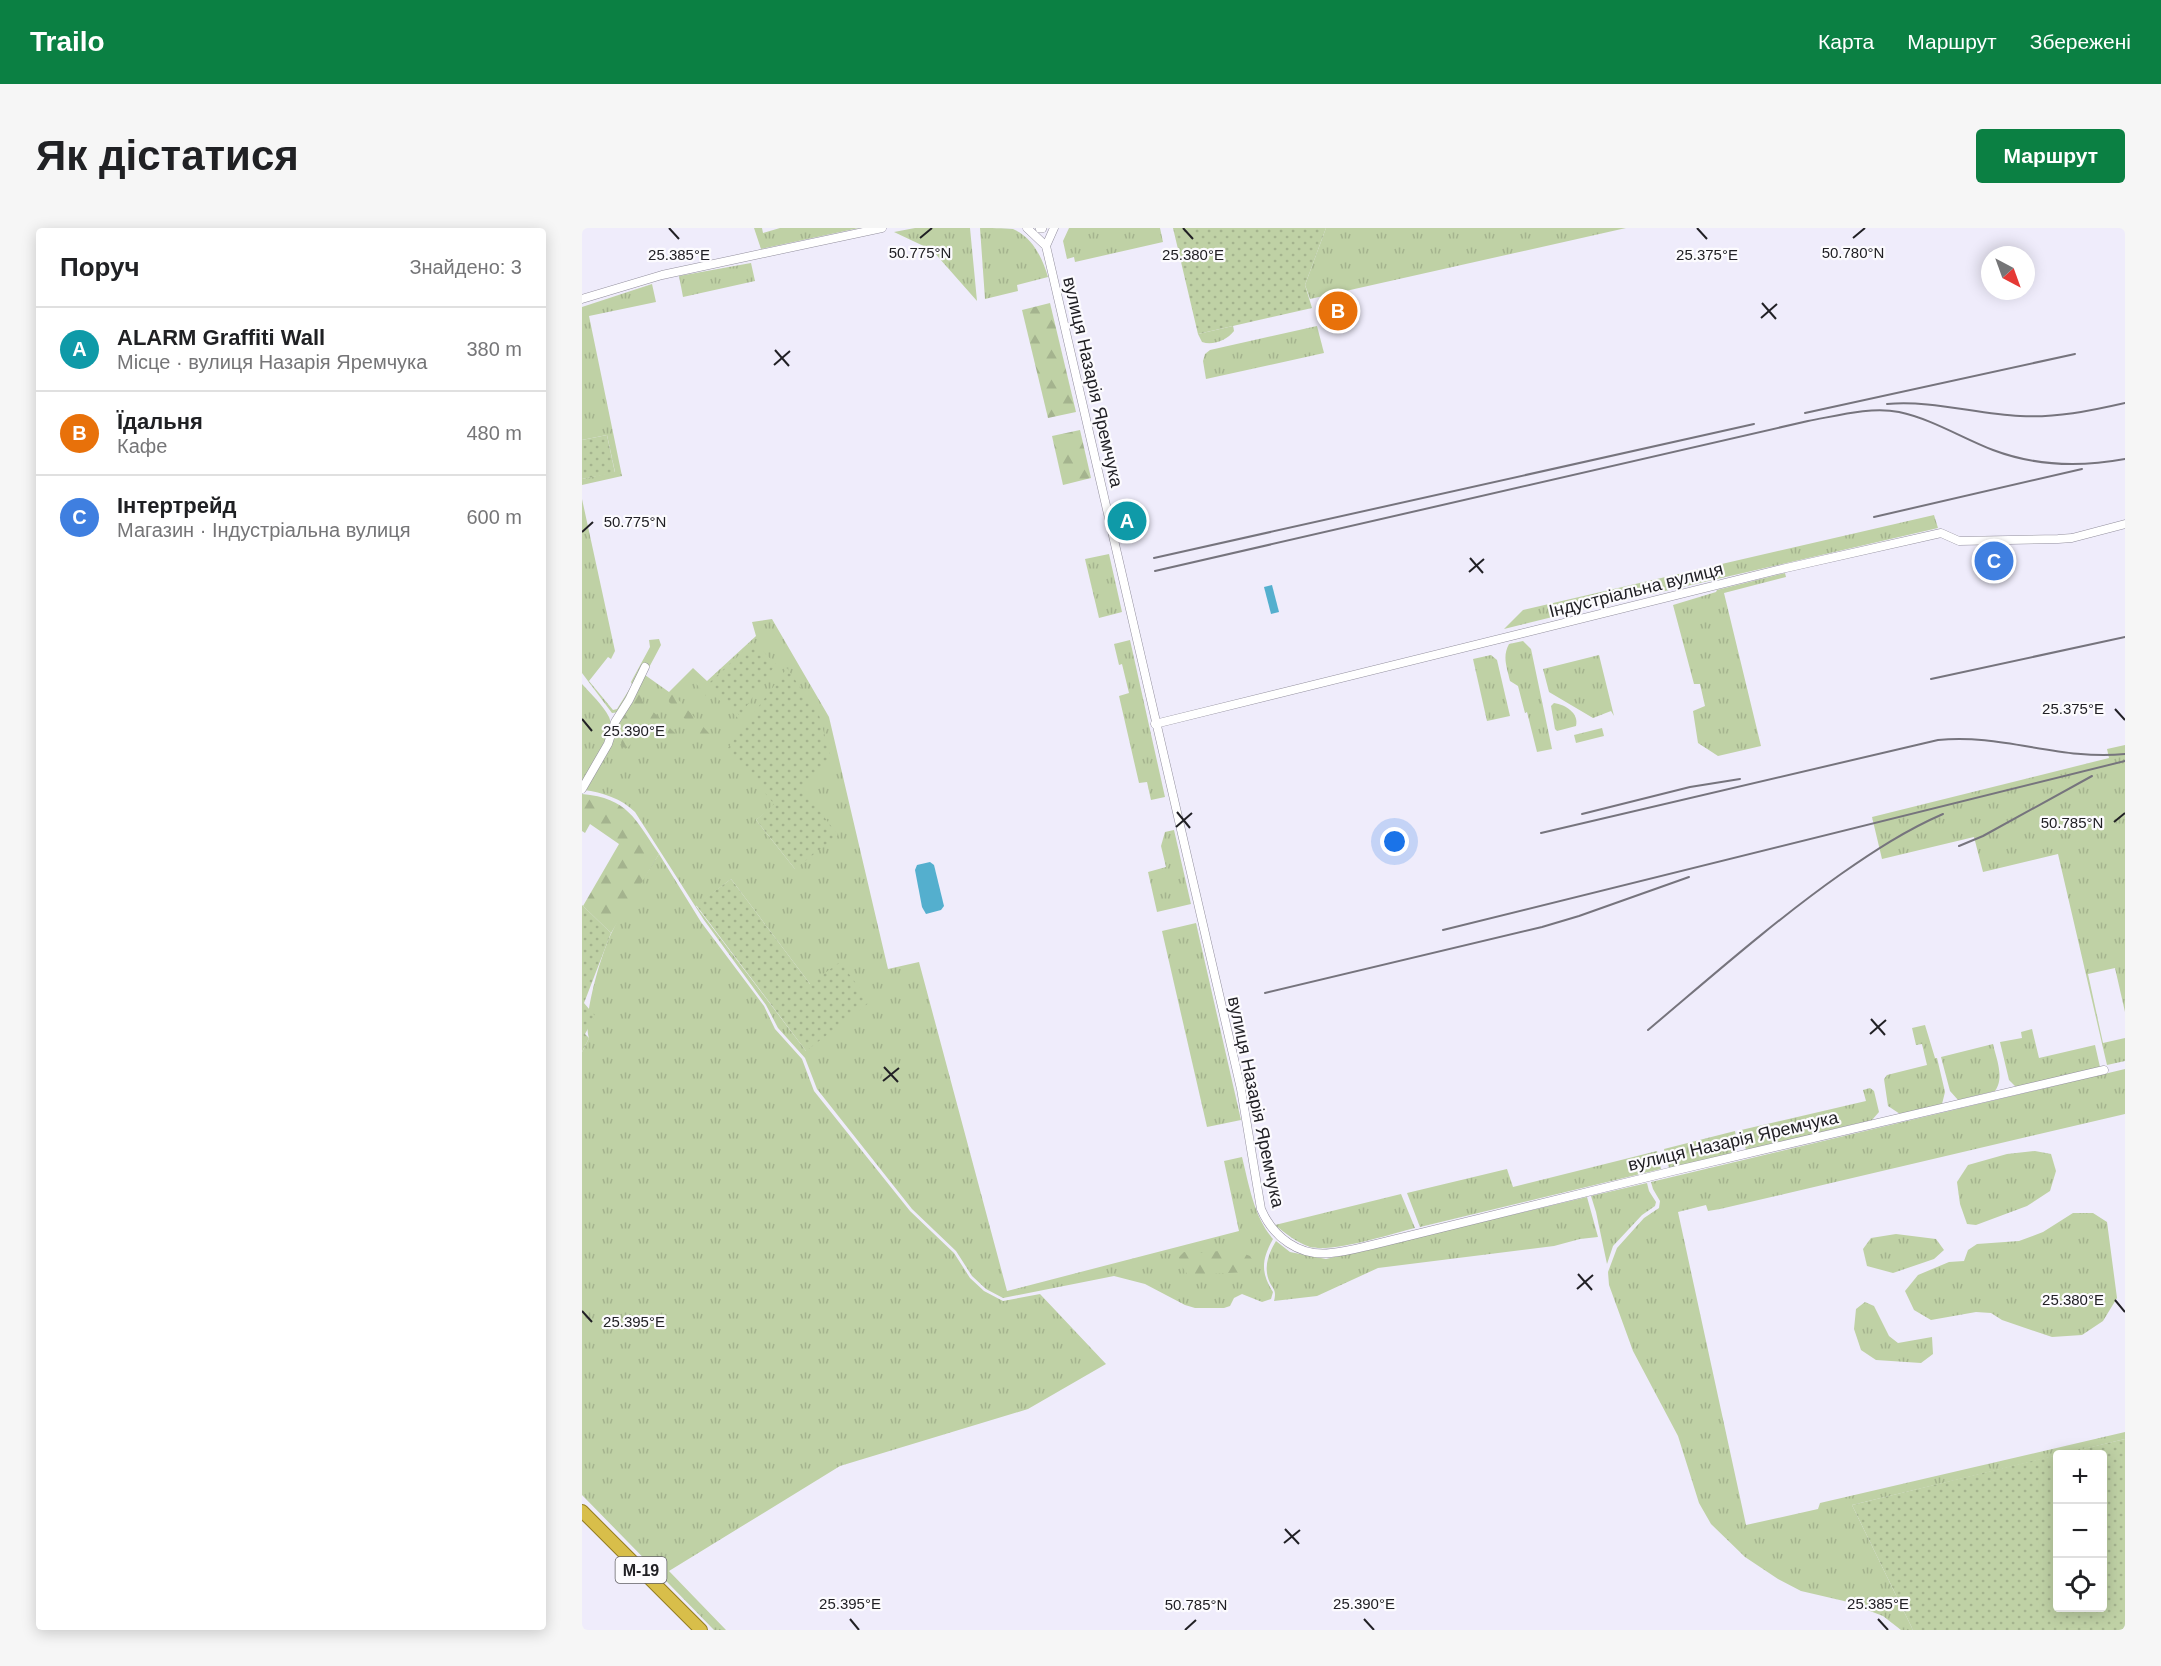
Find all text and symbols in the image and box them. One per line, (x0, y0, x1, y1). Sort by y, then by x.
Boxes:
text: Trailo (30, 26, 105, 57)
text: Карта (1818, 30, 1874, 53)
text: Маршрут (1907, 30, 1997, 53)
text: Збережені (2030, 30, 2131, 53)
button: Маршрут (1976, 129, 2125, 183)
text: Як дістатися (36, 132, 299, 179)
text: 50.775°N (889, 244, 951, 261)
text: 50.780°N (1822, 244, 1884, 261)
text: 25.385°E (648, 246, 710, 263)
text: 25.380°E (1162, 246, 1224, 263)
text: 25.375°E (1676, 246, 1738, 263)
north arrow (1981, 246, 2035, 300)
text: Поруч (60, 252, 140, 282)
text: Знайдено: 3 (409, 256, 522, 278)
street label: вулиця Назарія Яремчука (1059, 275, 1127, 490)
pin: B (1318, 288, 1358, 334)
text: ALARM Graffiti Wall (117, 325, 325, 350)
text: A (72, 338, 87, 360)
text: 380 m (466, 338, 522, 360)
text: Місце · вулиця Назарія Яремчука (117, 351, 427, 373)
text: Їдальня (117, 409, 203, 434)
text: B (72, 422, 87, 444)
text: 480 m (466, 422, 522, 444)
text: Кафе (117, 435, 167, 457)
text: Інтертрейд (117, 493, 237, 518)
pin: A (1108, 498, 1146, 544)
text: C (72, 506, 87, 528)
text: 600 m (466, 506, 522, 528)
text: 50.775°N (604, 513, 666, 530)
text: Магазин · Індустріальна вулиця (117, 519, 411, 541)
pin: C (1974, 538, 2014, 584)
street label: Індустріальна вулиця (1547, 559, 1725, 621)
text: 25.375°E (2042, 700, 2104, 717)
text: 25.390°E (603, 722, 665, 739)
text: 50.785°N (2041, 814, 2103, 831)
your location (1380, 827, 1409, 856)
street label: вулиця Назарія Яремчука (1224, 995, 1288, 1210)
street label: вулиця Назарія Яремчука (1626, 1107, 1841, 1175)
text: 25.380°E (2042, 1291, 2104, 1308)
text: 25.395°E (603, 1313, 665, 1330)
map controls (2053, 1450, 2107, 1612)
button: + (2053, 1450, 2107, 1504)
button: − (2053, 1504, 2107, 1558)
road number: М-19 (616, 1557, 666, 1583)
button: locate (2053, 1558, 2107, 1612)
text: 25.395°E (819, 1595, 881, 1612)
text: 25.390°E (1333, 1595, 1395, 1612)
text: 25.385°E (1847, 1595, 1909, 1612)
text: 50.785°N (1165, 1596, 1227, 1613)

